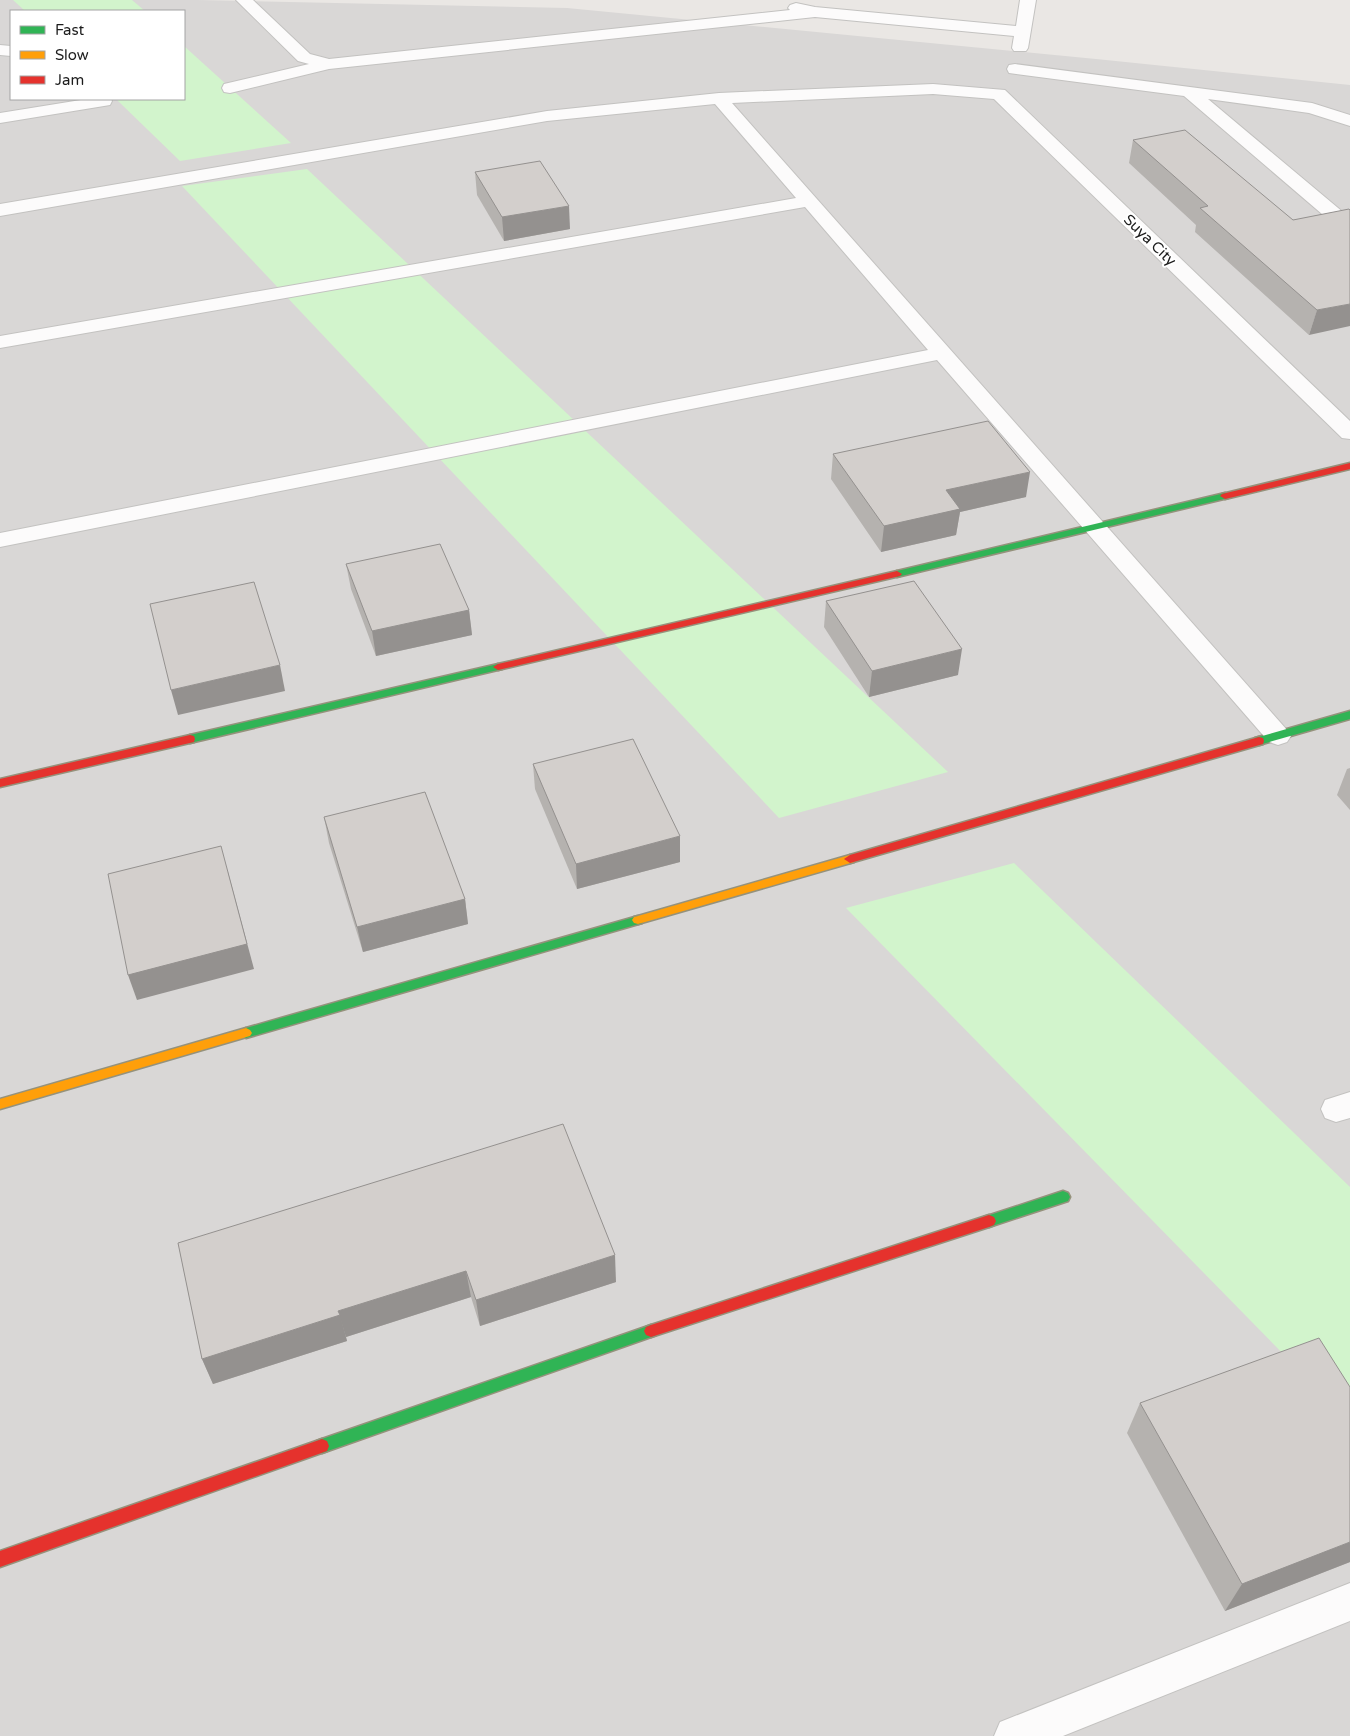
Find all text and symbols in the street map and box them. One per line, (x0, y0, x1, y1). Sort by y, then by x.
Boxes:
legend (10, 10, 185, 100)
text: Fast (55, 21, 85, 39)
text: Slow (55, 46, 89, 64)
text: Jam (55, 71, 84, 89)
street label: Suya City (1120, 210, 1180, 270)

